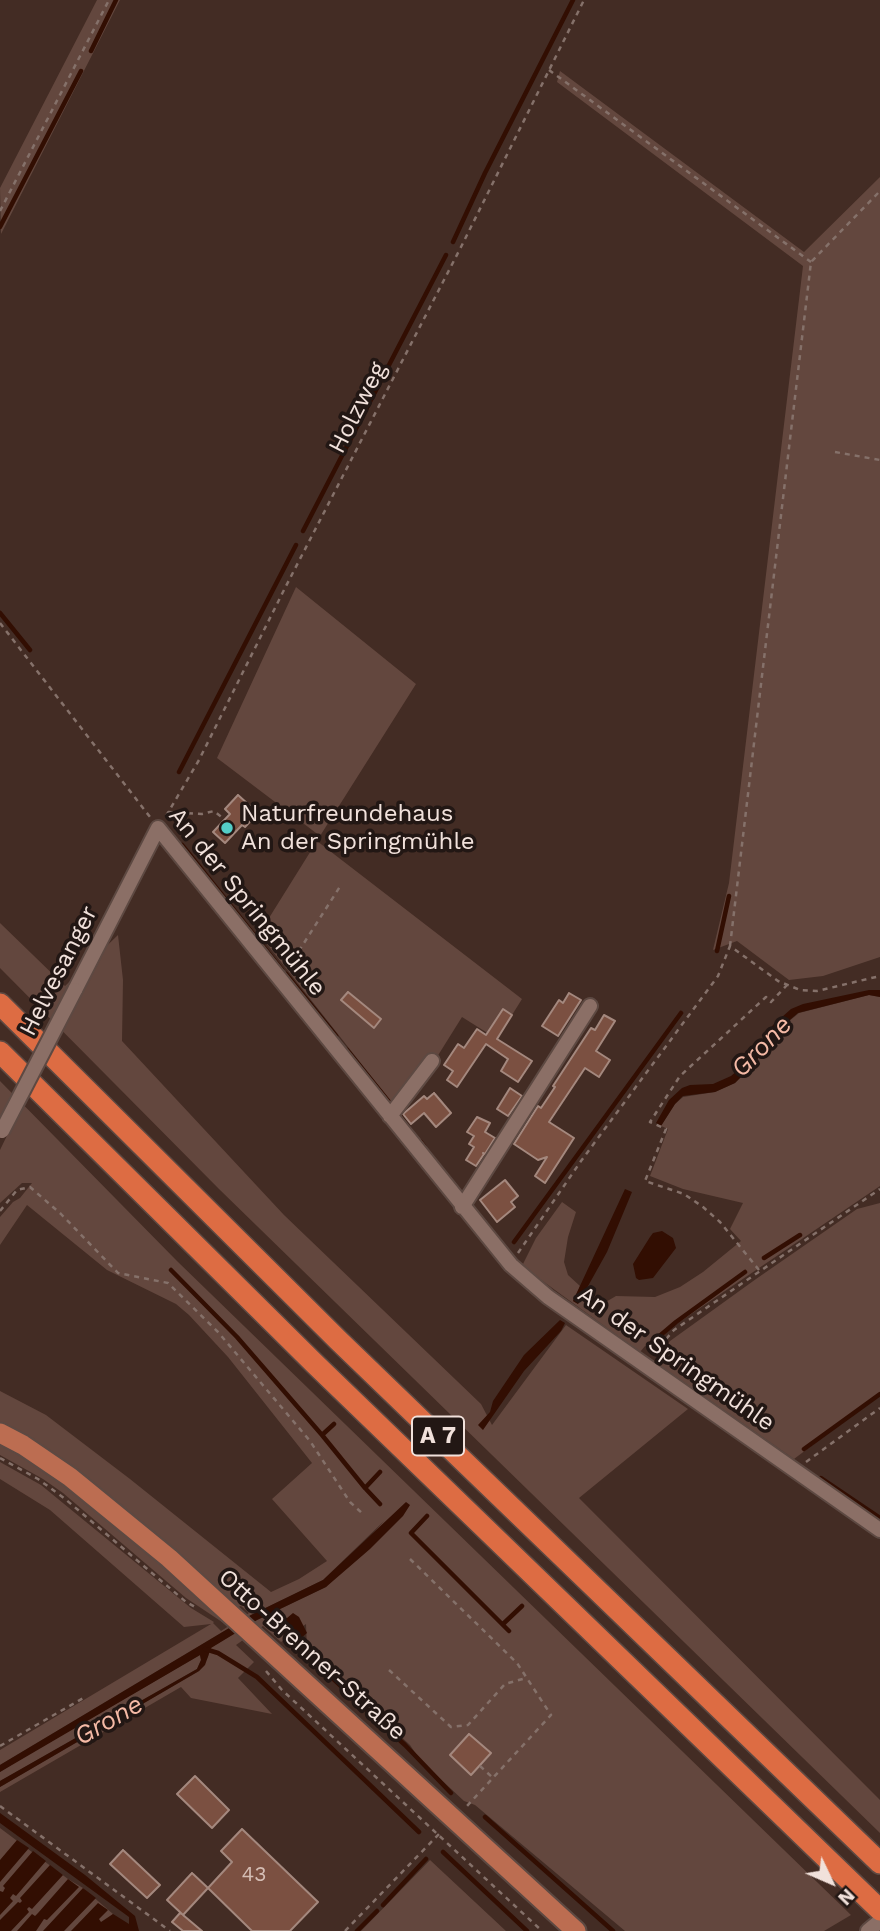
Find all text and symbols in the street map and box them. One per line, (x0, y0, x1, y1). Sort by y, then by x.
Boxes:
street label: Holzweg (323, 358, 393, 458)
place label: Naturfreundehaus An der Springmühle (241, 800, 475, 856)
street label: An der Springmühle (162, 802, 332, 1002)
marker: Naturfreundehaus An der Springmühle (219, 820, 235, 836)
street label: Helvesanger (14, 901, 104, 1041)
water label: Grone (725, 1010, 799, 1084)
street label: An der Springmühle (572, 1280, 780, 1438)
road number: A 7 (412, 1416, 464, 1456)
street label: Otto-Brenner-Straße (212, 1563, 412, 1747)
water label: Grone (69, 1689, 149, 1753)
north arrow (796, 1847, 866, 1917)
house number: 43 (241, 1862, 267, 1888)
text: N (833, 1884, 860, 1910)

